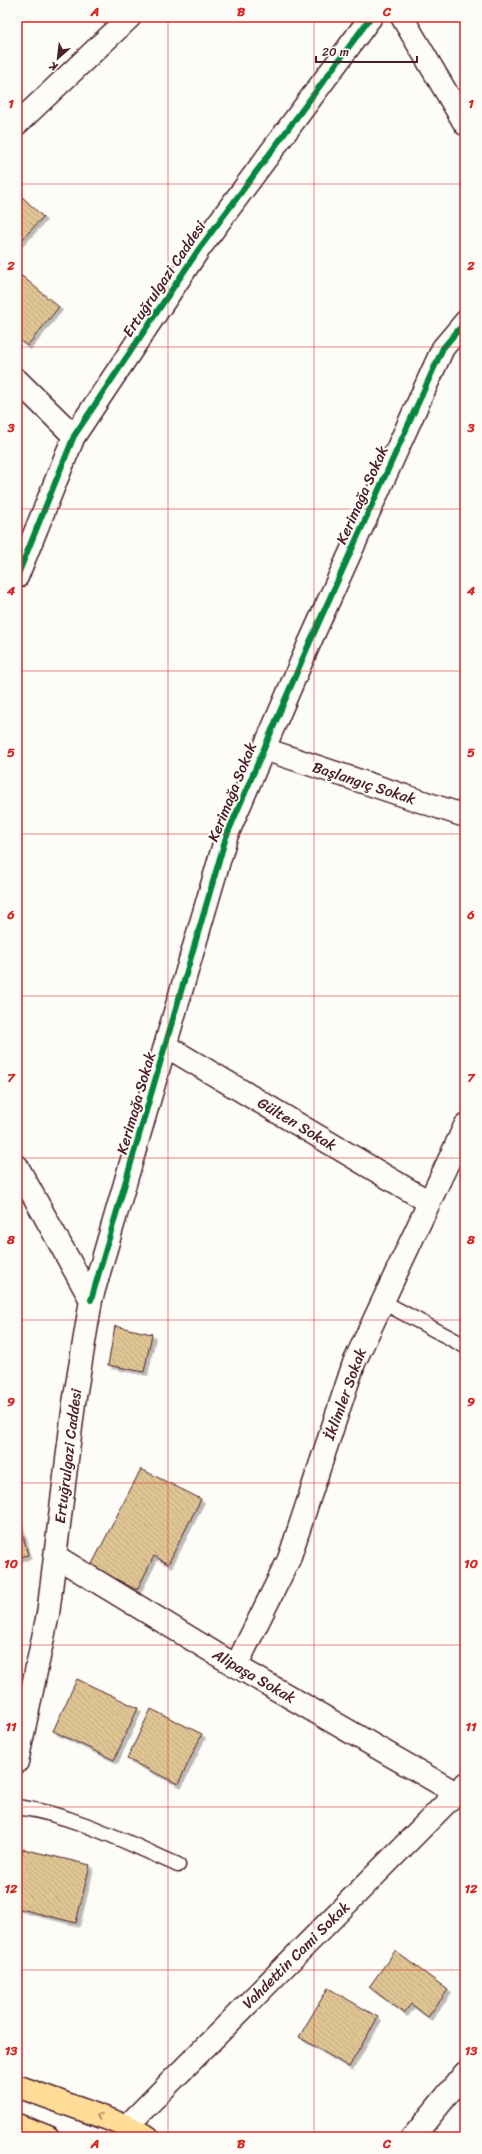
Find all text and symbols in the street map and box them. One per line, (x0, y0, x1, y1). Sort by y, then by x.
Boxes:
text: A (90, 0, 99, 23)
text: B (237, 0, 246, 23)
text: C (382, 0, 392, 23)
north arrow (38, 38, 78, 78)
scale bar (316, 38, 417, 64)
text: 20 m (322, 41, 349, 63)
text: K (45, 56, 62, 77)
text: 1 (8, 92, 14, 115)
text: 1 (468, 92, 474, 115)
street label: Ertuğrulgazi Caddesi (115, 215, 213, 342)
text: 2 (6, 254, 15, 277)
text: 2 (466, 254, 475, 277)
text: 3 (6, 416, 15, 439)
text: 3 (466, 416, 475, 439)
street label: Kerimağa Sokak (329, 441, 395, 549)
text: 4 (6, 579, 16, 602)
text: 4 (466, 579, 476, 602)
street label: Kerimağa Sokak (200, 738, 264, 846)
text: 5 (7, 741, 15, 764)
text: 5 (467, 741, 475, 764)
street label: Başlangıç Sokak (309, 754, 419, 812)
text: 6 (6, 903, 15, 926)
text: 6 (466, 903, 475, 926)
street label: Kerimağa Sokak (109, 1049, 163, 1157)
text: 7 (7, 1066, 16, 1089)
text: 7 (467, 1066, 476, 1089)
street label: Gülten Sokak (252, 1090, 342, 1158)
text: 8 (6, 1228, 15, 1251)
text: 8 (466, 1228, 475, 1251)
street label: İklimler Sokak (316, 1343, 374, 1445)
street label: Ertuğrulgazi Caddesi (47, 1386, 89, 1525)
text: 9 (7, 1390, 15, 1413)
text: 9 (467, 1390, 475, 1413)
text: 10 (4, 1552, 18, 1575)
text: 10 (464, 1552, 478, 1575)
street label: Alipaşa Sokak (207, 1641, 301, 1710)
text: 11 (5, 1715, 17, 1738)
text: 11 (465, 1715, 477, 1738)
text: 12 (4, 1877, 18, 1900)
text: 12 (464, 1877, 478, 1900)
street label: Vahdettin Cami Sokak (236, 1895, 356, 2015)
text: 13 (5, 2039, 18, 2062)
text: 13 (465, 2039, 478, 2062)
one-way arrow (96, 2113, 103, 2121)
text: A (90, 2132, 99, 2154)
text: B (237, 2132, 246, 2154)
text: C (382, 2132, 392, 2154)

